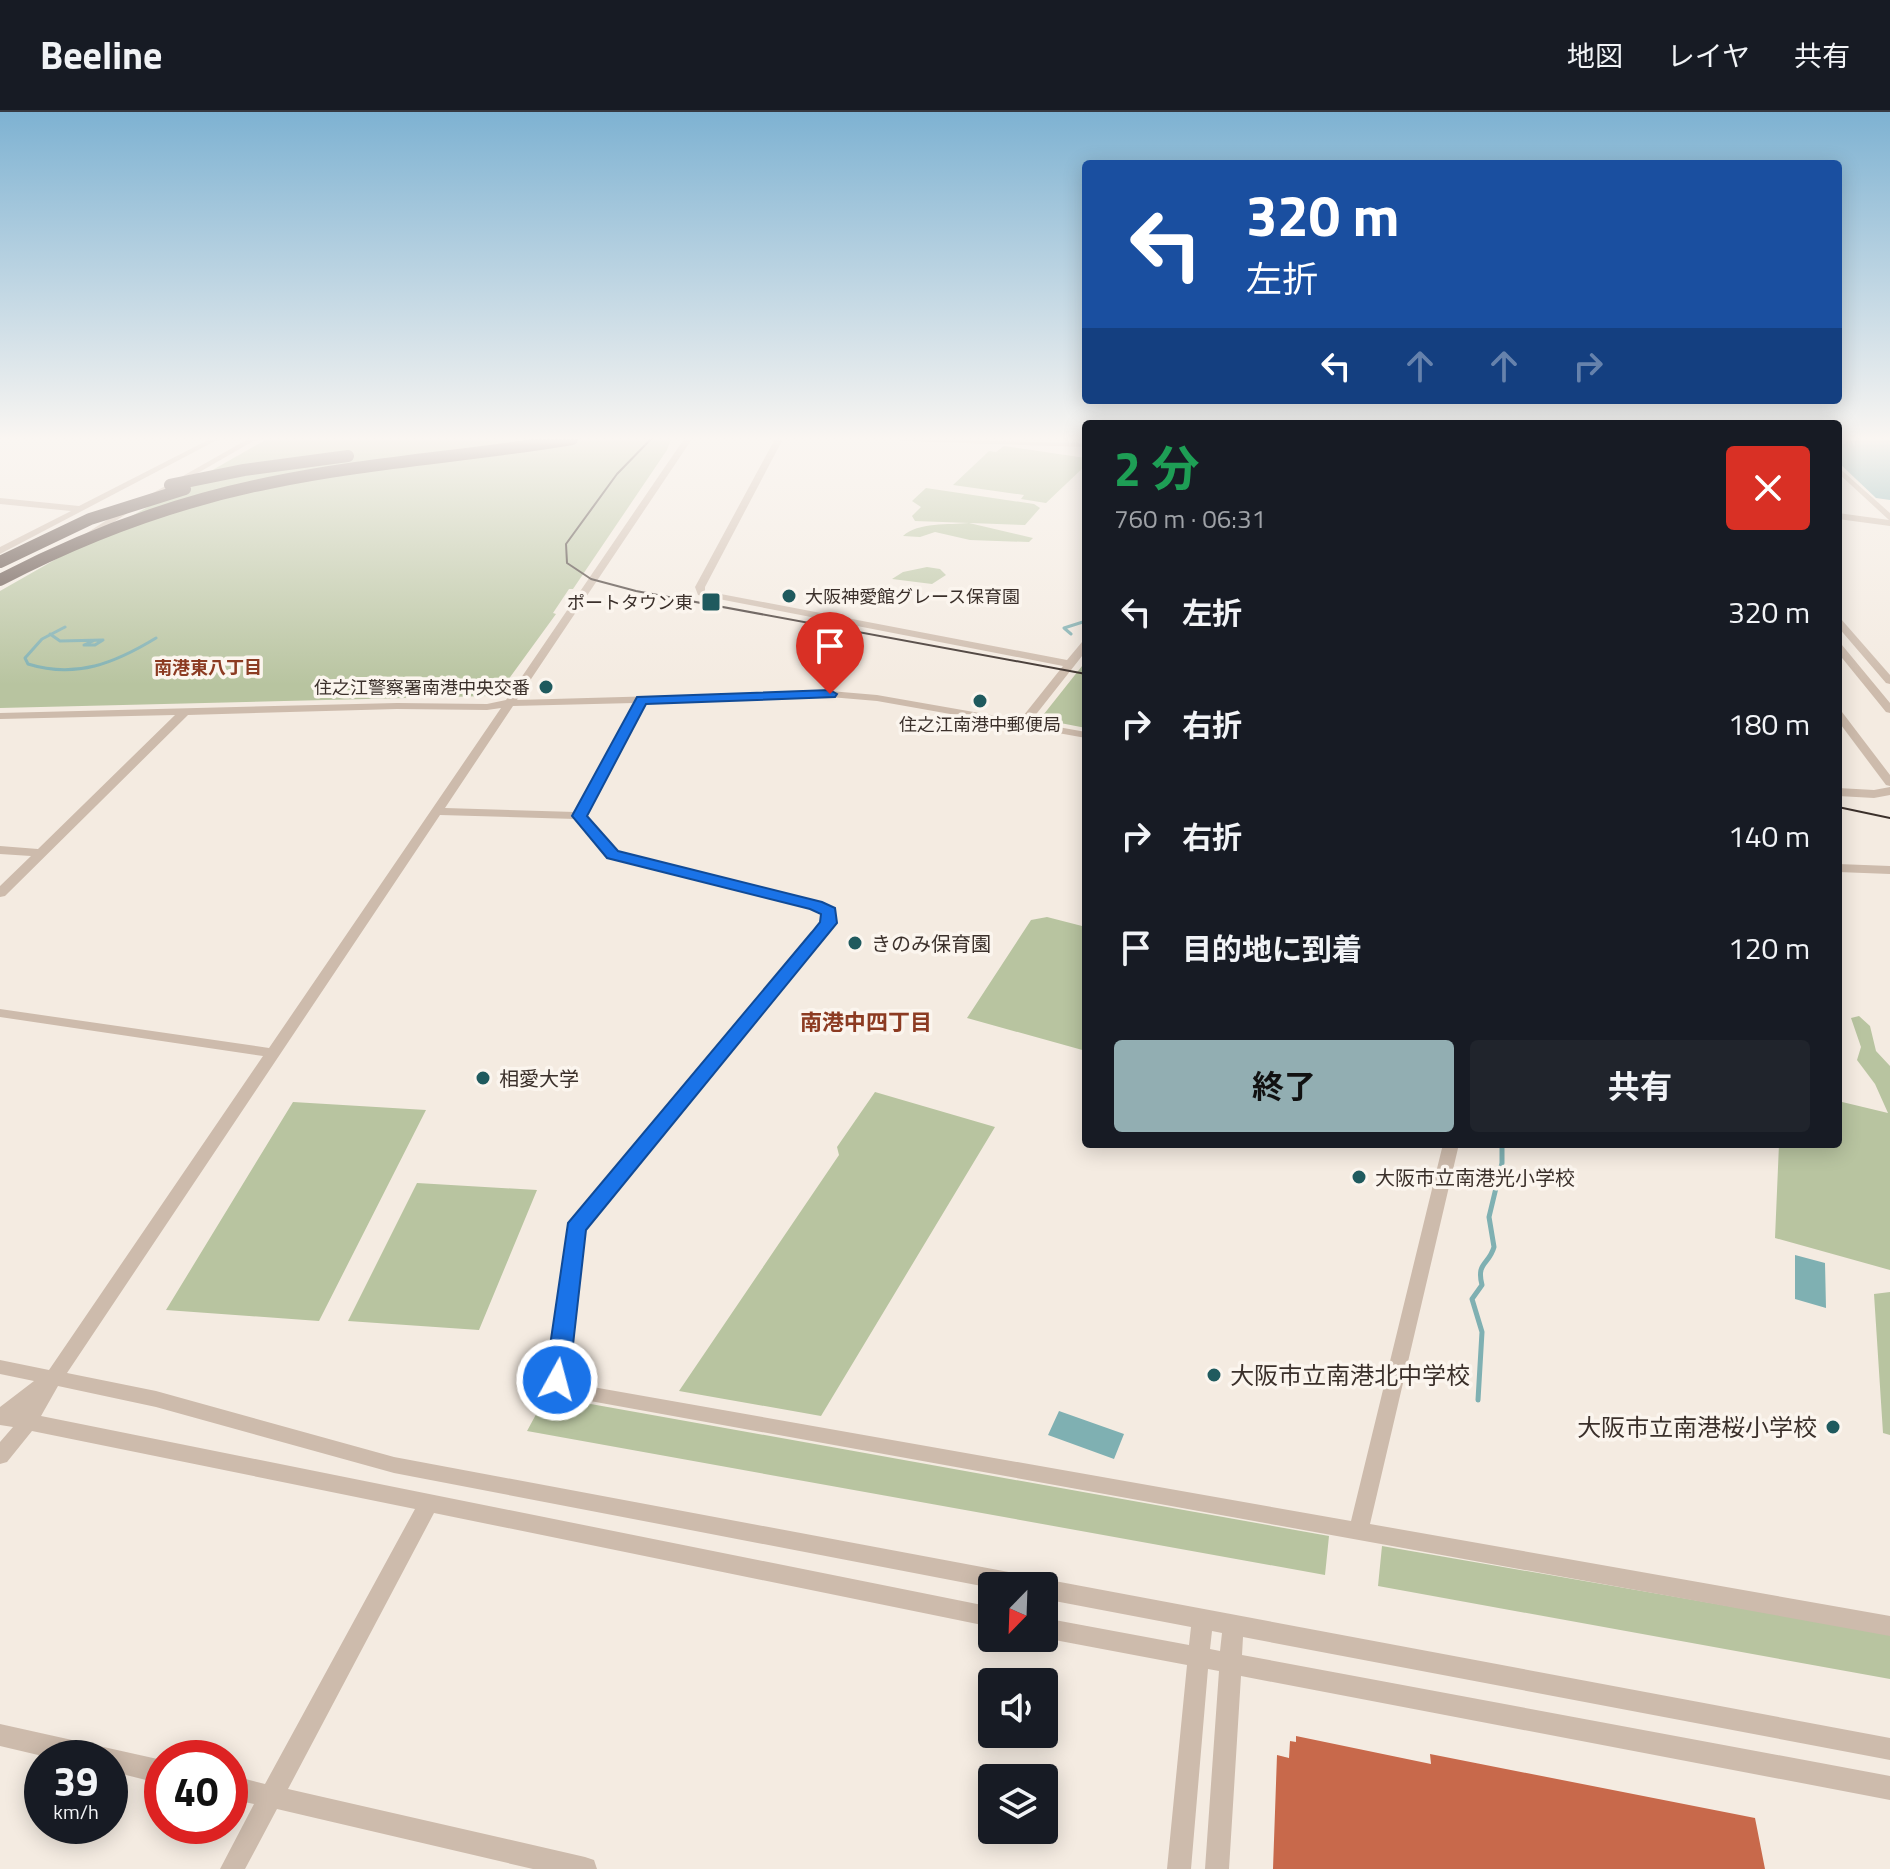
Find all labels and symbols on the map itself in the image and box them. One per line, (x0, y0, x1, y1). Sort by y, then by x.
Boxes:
place label: 大阪神愛館グレース保育園 (805, 583, 1020, 610)
marker: 大阪神愛館グレース保育園 (780, 587, 798, 605)
place label: ポートタウン東 (567, 589, 693, 616)
marker: ポートタウン東 (700, 591, 722, 613)
pin (796, 612, 864, 694)
district label: 南港東八丁目 (154, 654, 262, 681)
place label: 住之江警察署南港中央交番 (314, 674, 530, 701)
marker: 住之江警察署南港中央交番 (537, 678, 555, 696)
marker: 住之江南港中郵便局 (971, 692, 989, 710)
place label: 住之江南港中郵便局 (899, 711, 1061, 738)
place label: きのみ保育園 (871, 928, 991, 959)
marker: きのみ保育園 (846, 934, 864, 952)
district label: 南港中四丁目 (800, 1005, 932, 1039)
place label: 相愛大学 (499, 1063, 579, 1094)
marker: 相愛大学 (474, 1069, 492, 1087)
place label: 大阪市立南港光小学校 (1375, 1162, 1575, 1193)
marker: 大阪市立南港光小学校 (1350, 1168, 1368, 1186)
position arrow (515, 1338, 599, 1422)
place label: 大阪市立南港北中学校 (1230, 1357, 1470, 1393)
marker: 大阪市立南港北中学校 (1205, 1366, 1223, 1384)
place label: 大阪市立南港桜小学校 (1577, 1409, 1817, 1445)
marker: 大阪市立南港桜小学校 (1824, 1418, 1842, 1436)
north arrow (978, 1572, 1058, 1652)
speed limit sign: 40 (144, 1740, 248, 1844)

